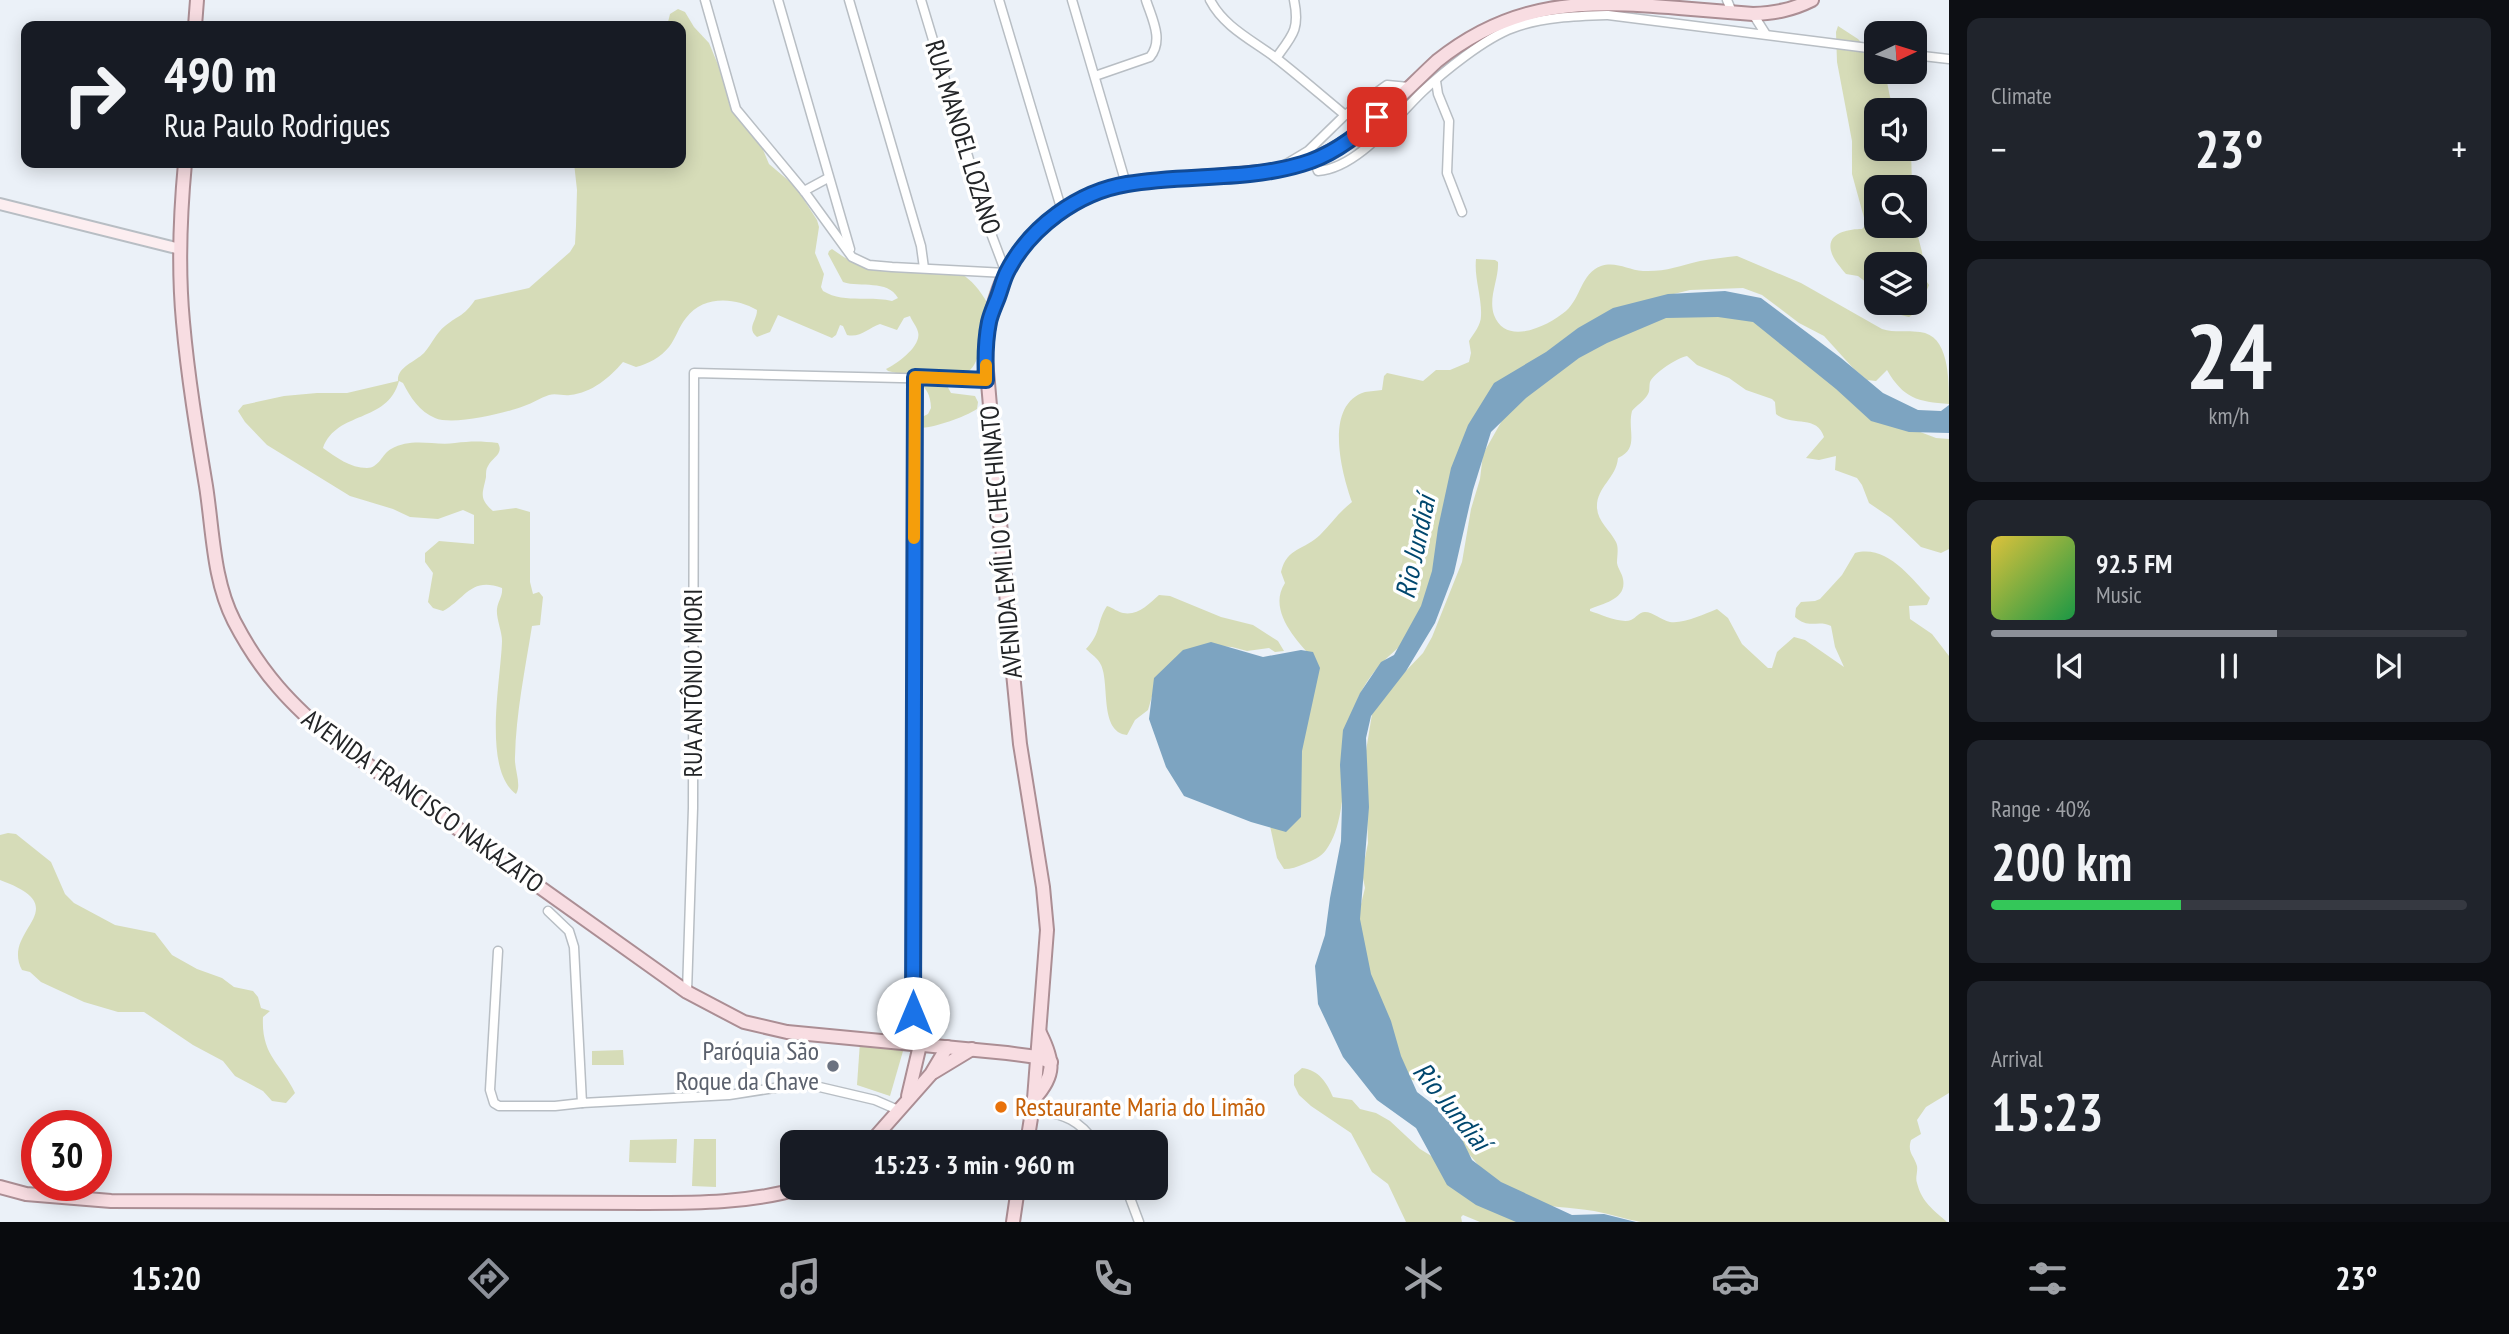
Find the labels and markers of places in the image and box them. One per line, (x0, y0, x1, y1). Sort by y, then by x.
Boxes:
pin (1347, 87, 1407, 147)
place label: Paróquia São Roque da Chave (676, 1034, 819, 1097)
marker: Paróquia São Roque da Chave (825, 1058, 841, 1074)
place label: Restaurante Maria do Limão (1015, 1090, 1266, 1123)
marker: Restaurante Maria do Limão (993, 1099, 1009, 1115)

